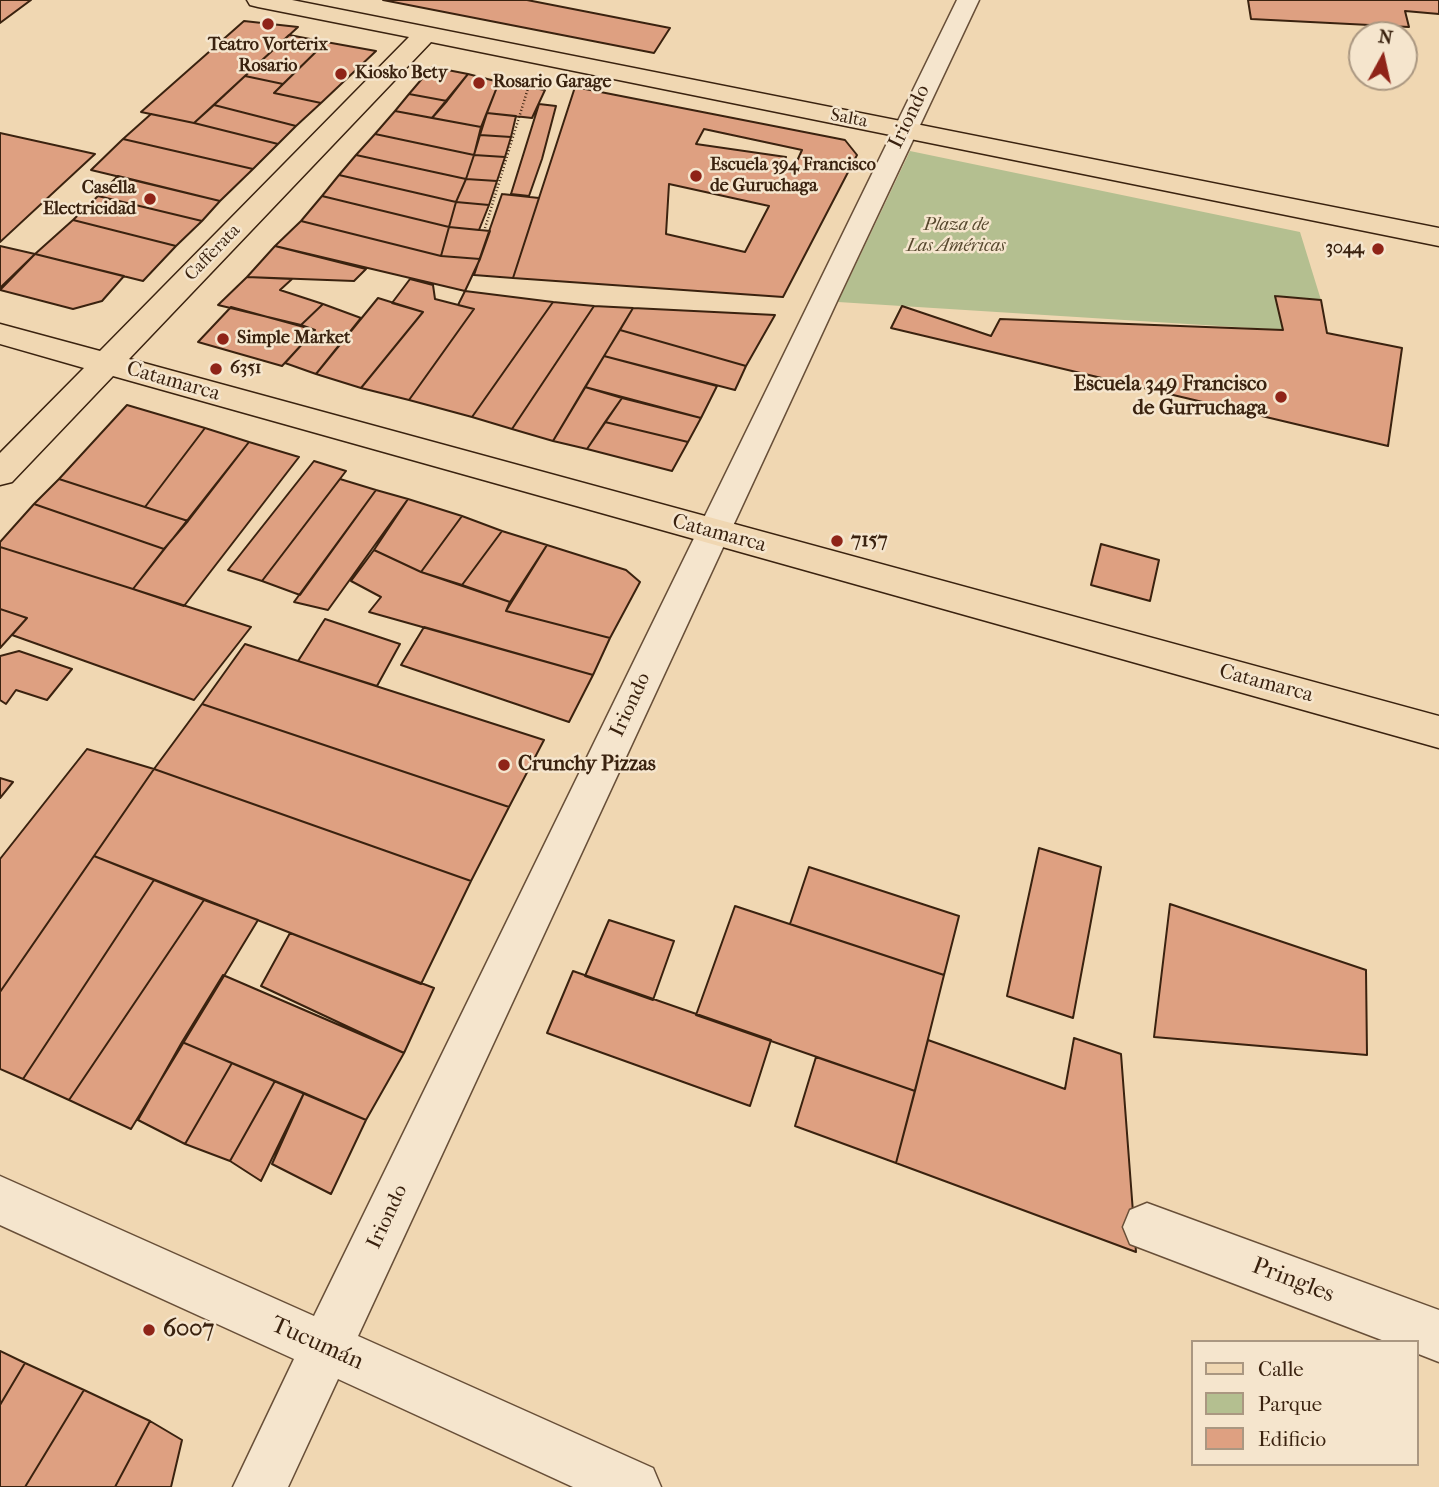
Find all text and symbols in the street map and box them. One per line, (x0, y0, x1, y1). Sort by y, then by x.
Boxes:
marker: Teatro Vorterix Rosario (260, 16, 276, 32)
north arrow (1348, 21, 1418, 91)
text: N (1377, 25, 1394, 49)
place label: Teatro Vorterix Rosario (208, 35, 328, 78)
place label: Kiosko Bety (355, 63, 448, 85)
marker: Kiosko Bety (333, 66, 349, 82)
place label: Rosario Garage (493, 72, 611, 94)
marker: Rosario Garage (471, 75, 487, 91)
street label: Iriondo (884, 81, 936, 153)
street label: Salta (829, 105, 869, 133)
place label: Escuela 394 Francisco de Guruchaga (710, 155, 876, 198)
marker: Escuela 394 Francisco de Guruchaga (688, 168, 704, 184)
place label: Casella Electricidad (43, 178, 136, 220)
marker: Casella Electricidad (142, 191, 158, 207)
park label: Plaza de Las Américas (906, 215, 1006, 258)
street label: Cafferata (181, 220, 245, 286)
place label: 3044 (1326, 238, 1364, 260)
marker: 3044 (1370, 241, 1386, 257)
place label: Simple Market (237, 328, 350, 350)
marker: Simple Market (215, 331, 231, 347)
street label: Catamarca (123, 357, 223, 407)
place label: 6351 (230, 358, 261, 380)
marker: 6351 (208, 361, 224, 377)
place label: Escuela 349 Francisco de Gurruchaga (1073, 372, 1267, 422)
marker: Escuela 349 Francisco de Gurruchaga (1273, 389, 1289, 405)
street label: Catamarca (669, 509, 769, 559)
place label: 7157 (851, 528, 888, 554)
marker: 7157 (829, 533, 845, 549)
street label: Catamarca (1216, 659, 1316, 709)
street label: Iriondo (605, 669, 657, 741)
place label: Crunchy Pizzas (518, 752, 656, 778)
marker: Crunchy Pizzas (496, 757, 512, 773)
street label: Iriondo (362, 1181, 414, 1253)
street label: Pringles (1248, 1252, 1338, 1310)
street label: Tucumán (266, 1311, 368, 1377)
place label: 6007 (163, 1316, 214, 1344)
marker: 6007 (141, 1322, 157, 1338)
legend (1190, 1340, 1418, 1466)
text: Calle (1258, 1357, 1304, 1381)
text: Parque (1258, 1392, 1322, 1416)
text: Edificio (1258, 1427, 1326, 1451)

